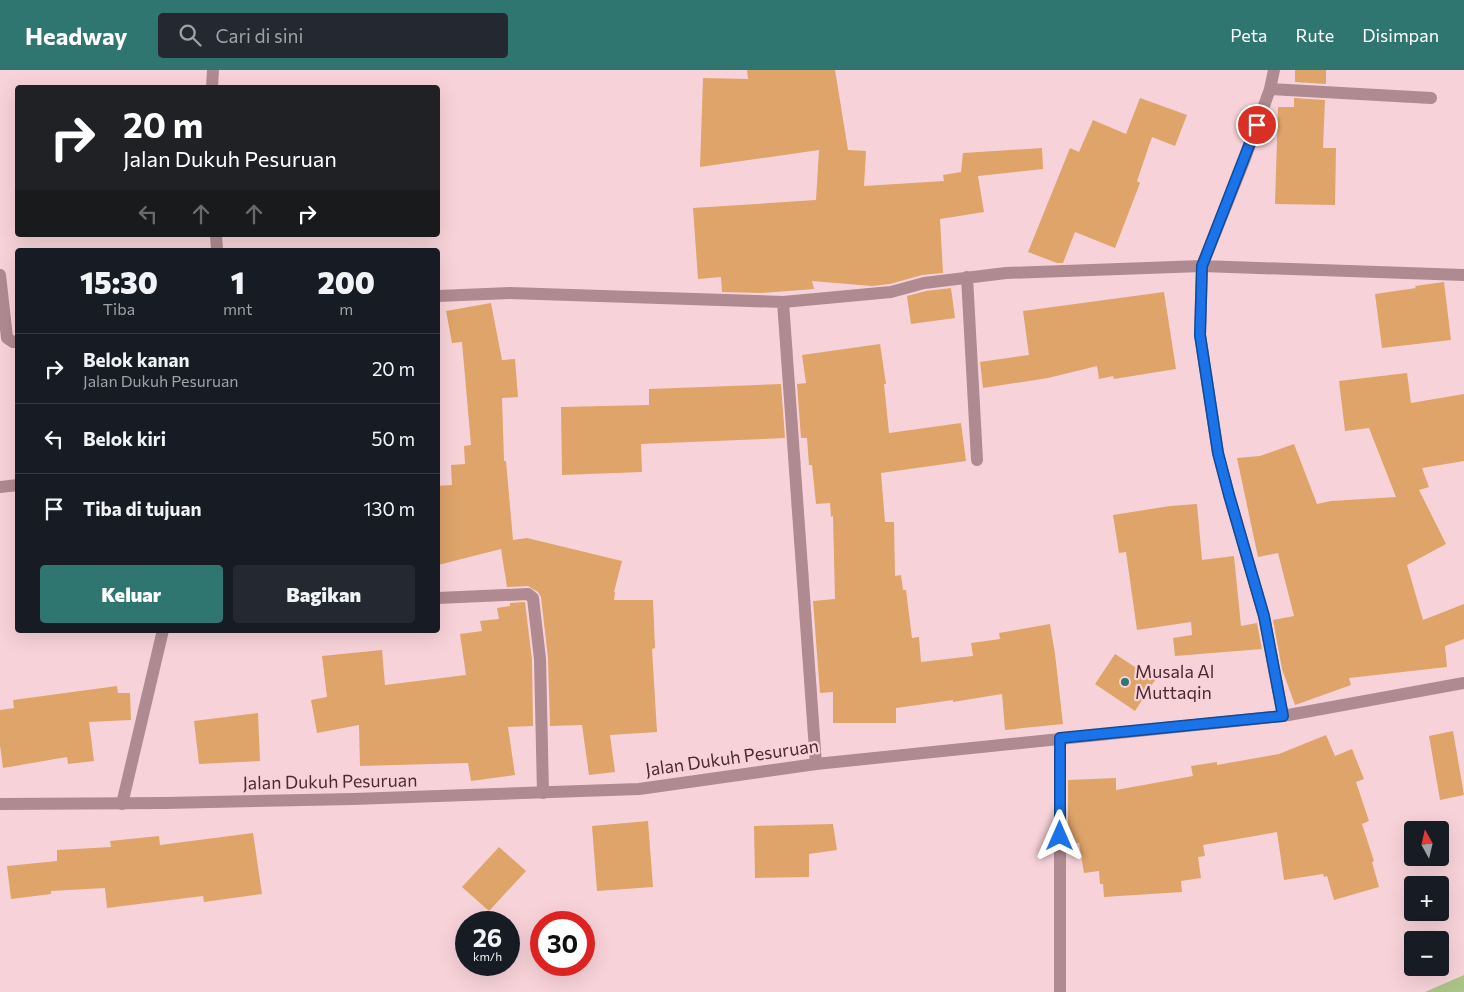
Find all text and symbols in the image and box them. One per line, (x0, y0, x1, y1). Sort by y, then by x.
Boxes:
search box (158, 13, 508, 58)
text: Headway (25, 21, 128, 50)
icon: search (176, 21, 204, 49)
text: Cari di sini (216, 24, 303, 47)
text: Peta (1230, 24, 1267, 46)
text: Rute (1295, 24, 1334, 46)
text: Disimpan (1362, 24, 1439, 46)
text: 20 m (123, 102, 203, 145)
pin (1236, 104, 1278, 146)
icon: right (40, 105, 105, 170)
icon: arrive (1243, 111, 1271, 139)
text: Jalan Dukuh Pesuruan (123, 145, 337, 172)
icon: left (134, 200, 162, 228)
icon: ahead (187, 200, 215, 228)
icon: ahead (240, 200, 268, 228)
icon: right (293, 200, 321, 228)
text: 15:30 (80, 263, 158, 300)
text: 1 (231, 263, 245, 300)
text: 200 (318, 263, 375, 300)
text: Tiba (103, 299, 135, 318)
text: mnt (223, 299, 253, 318)
text: m (339, 299, 353, 318)
text: Belok kanan (83, 348, 190, 371)
icon: right (40, 355, 68, 383)
text: 20 m (372, 357, 415, 380)
text: Jalan Dukuh Pesuruan (83, 371, 239, 390)
icon: left (40, 425, 68, 453)
text: Belok kiri (83, 427, 166, 450)
text: 50 m (371, 427, 415, 450)
icon: arrive (40, 495, 68, 523)
text: Tiba di tujuan (83, 497, 201, 520)
text: 130 m (363, 497, 415, 520)
button: Keluar (40, 565, 223, 623)
button: Bagikan (233, 565, 415, 623)
place label: Musala Al Muttaqin (1135, 660, 1214, 703)
marker: Musala Al Muttaqin (1119, 676, 1131, 688)
street label: Jalan Dukuh Pesuruan (644, 734, 820, 780)
street label: Jalan Dukuh Pesuruan (242, 768, 418, 794)
position arrow (1033, 809, 1085, 861)
north arrow (1404, 821, 1449, 866)
map controls (1404, 821, 1449, 976)
button: + (1404, 876, 1449, 921)
speed limit sign: 30 (530, 911, 595, 976)
text: 26 (473, 922, 502, 952)
button: − (1404, 931, 1449, 976)
text: km/h (473, 949, 502, 963)

